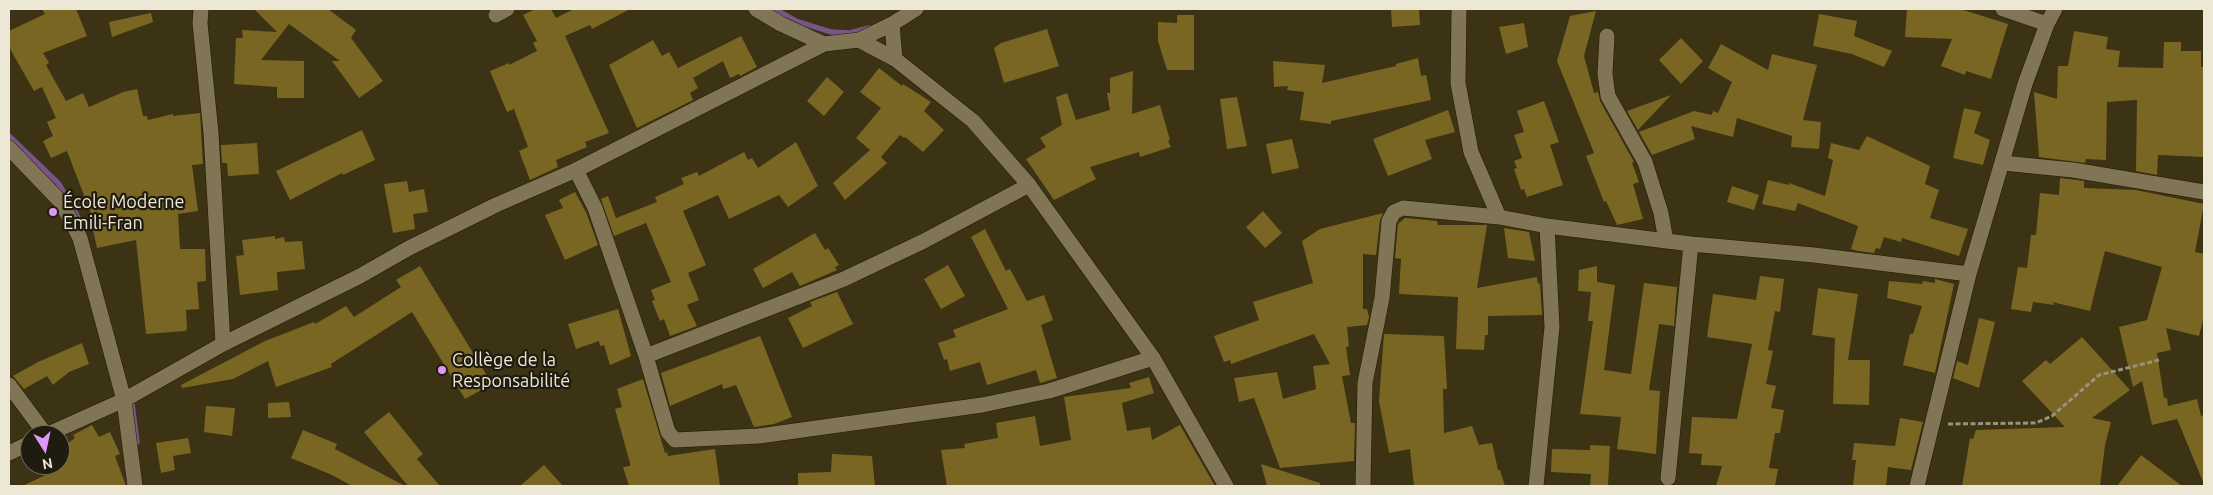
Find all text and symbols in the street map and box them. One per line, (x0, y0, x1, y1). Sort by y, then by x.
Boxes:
place label: École Moderne Emili-Fran (63, 191, 184, 233)
marker: École Moderne Emili-Fran (47, 206, 59, 218)
place label: Collège de la Responsabilité (452, 349, 570, 392)
marker: Collège de la Responsabilité (436, 364, 448, 376)
north arrow (20, 425, 70, 475)
text: N (41, 455, 54, 473)

